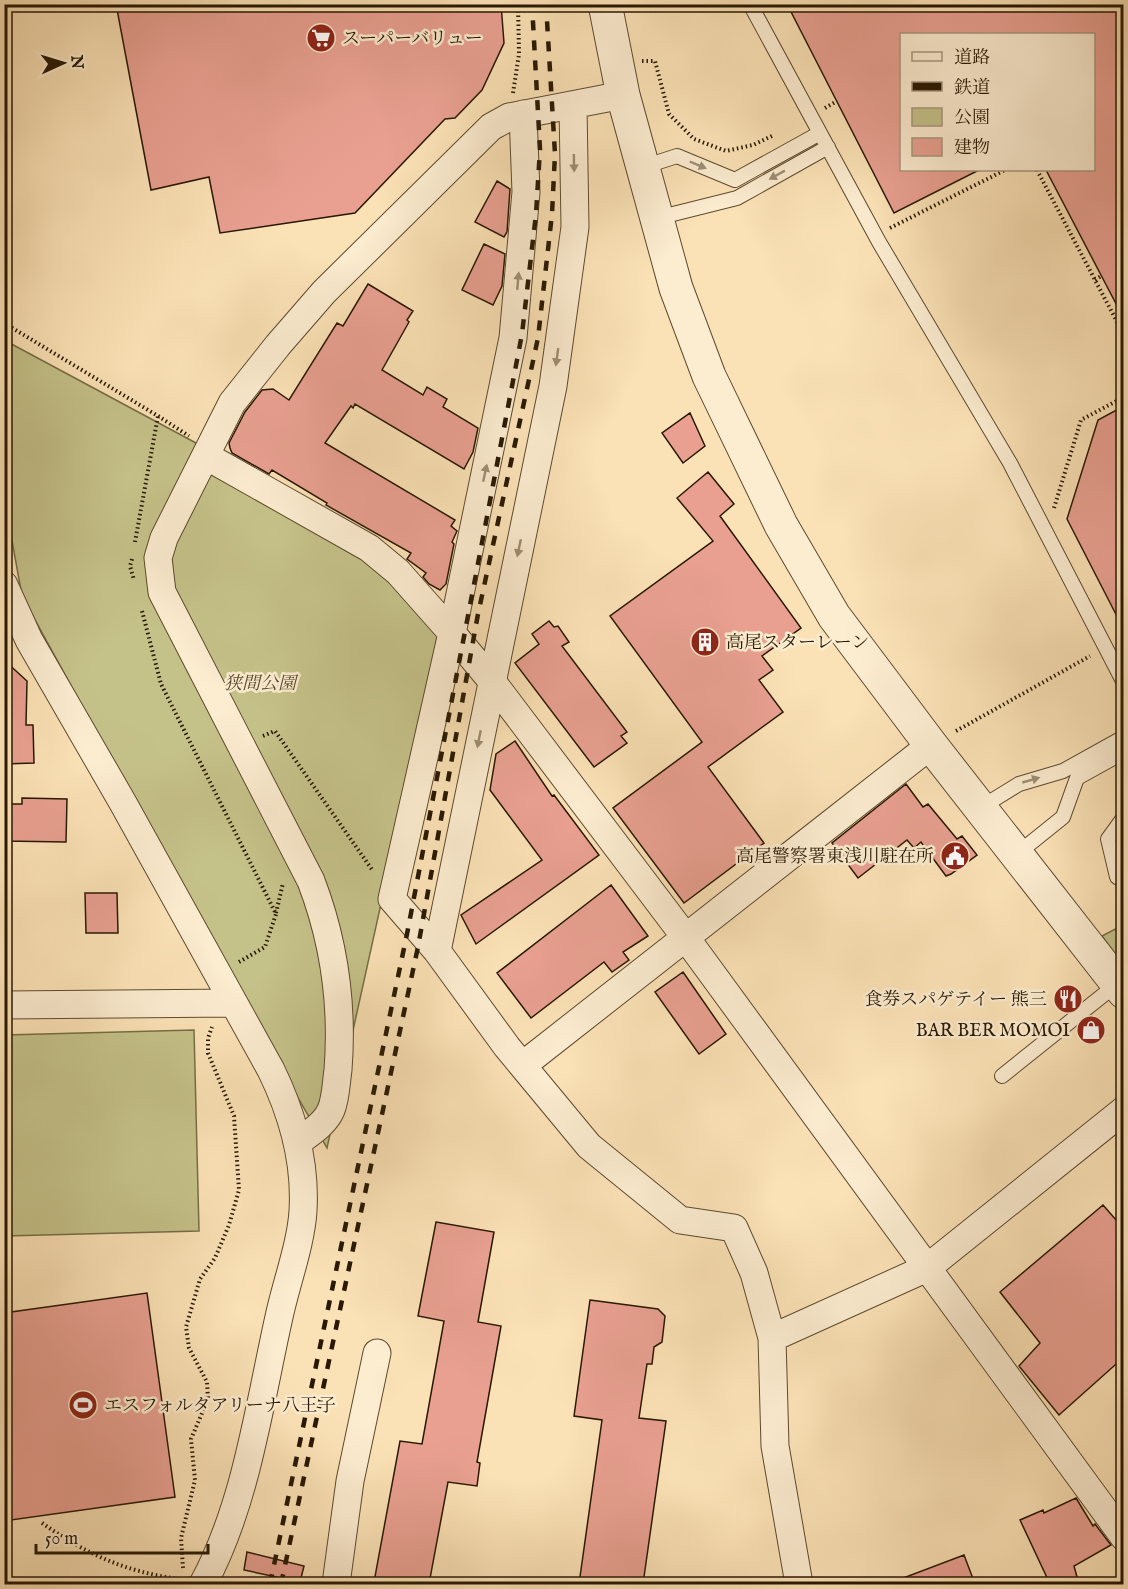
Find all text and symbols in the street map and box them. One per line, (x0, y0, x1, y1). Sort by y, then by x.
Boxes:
supermarket icon: スーパーバリュー (305, 22, 337, 54)
place label: スーパーバリュー (342, 28, 483, 51)
north arrow (33, 33, 93, 93)
legend (900, 33, 1095, 171)
text: 道路 (954, 47, 990, 70)
text: N (65, 53, 86, 70)
text: 鉄道 (954, 77, 990, 100)
text: 公園 (954, 107, 990, 130)
text: 建物 (954, 137, 990, 160)
one-way arrow (569, 154, 579, 173)
one-way arrow (689, 160, 707, 170)
one-way arrow (768, 170, 785, 180)
one-way arrow (513, 271, 523, 290)
one-way arrow (552, 347, 561, 366)
one-way arrow (481, 463, 490, 482)
one-way arrow (514, 539, 523, 558)
building icon: 高尾スターレーン (689, 626, 721, 658)
place label: 高尾スターレーン (726, 632, 869, 655)
park label: 狭間公園 (224, 673, 299, 696)
one-way arrow (474, 730, 483, 749)
one-way arrow (1022, 775, 1040, 785)
public building icon: 高尾警察署東浅川駐在所 (939, 840, 971, 872)
place label: 高尾警察署東浅川駐在所 (736, 846, 934, 869)
restaurant icon: 食券スパゲテイー 熊三 (1052, 983, 1084, 1015)
place label: 食券スパゲテイー 熊三 (864, 989, 1047, 1012)
shop icon: BAR BER MOMOI (1075, 1014, 1107, 1046)
place label: BAR BER MOMOI (916, 1020, 1070, 1043)
sports icon: エスフォルタアリーナ八王子 (67, 1389, 99, 1421)
place label: エスフォルタアリーナ八王子 (104, 1395, 336, 1418)
scale bar (36, 1517, 208, 1555)
text: 50 m (45, 1528, 78, 1551)

